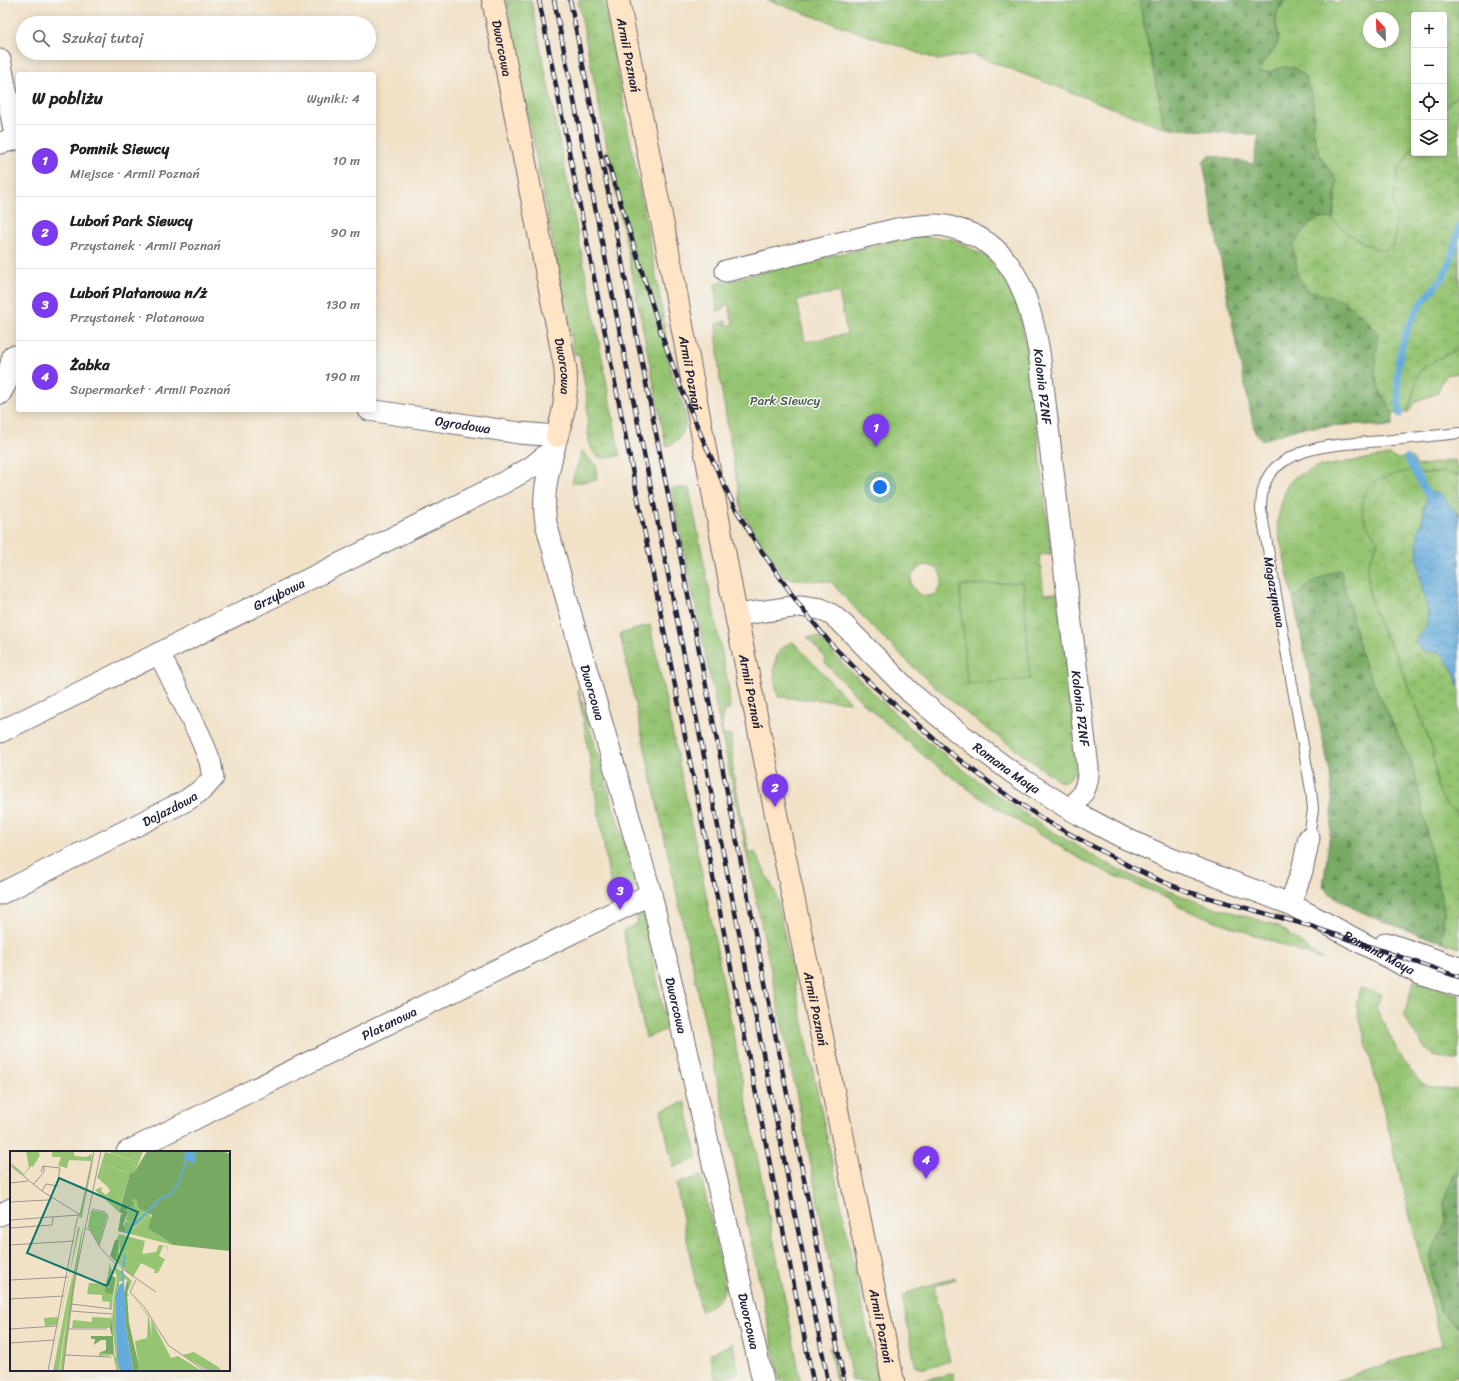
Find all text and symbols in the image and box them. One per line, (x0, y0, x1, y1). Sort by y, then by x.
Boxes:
north arrow (1363, 12, 1399, 48)
map controls (1411, 12, 1447, 156)
button: + (1411, 12, 1447, 48)
street label: Armii Poznań (610, 15, 647, 95)
search box (16, 16, 376, 60)
street label: Dworcowa (485, 18, 519, 79)
text: Szukaj tutaj (62, 25, 143, 51)
icon: search (30, 27, 52, 49)
button: − (1411, 48, 1447, 84)
text: W pobliżu (32, 83, 103, 113)
button: locate (1411, 84, 1447, 120)
text: Wyniki: 4 (307, 87, 360, 110)
button: layers (1411, 120, 1447, 156)
text: Pomnik Siewcy (70, 136, 169, 162)
text: 1 (42, 149, 48, 172)
text: 10 m (333, 149, 360, 172)
text: Miejsce · Armii Poznań (70, 162, 200, 185)
text: Luboń Park Siewcy (70, 208, 193, 234)
text: 2 (41, 221, 49, 244)
text: 90 m (330, 221, 360, 244)
text: Przystanek · Armii Poznań (70, 234, 221, 257)
text: Luboń Platanowa n/ż (70, 280, 207, 306)
text: 3 (41, 293, 49, 316)
text: 130 m (326, 293, 360, 316)
text: Przystanek · Platanowa (70, 306, 204, 329)
street label: Armii Poznań (672, 333, 709, 413)
street label: Dworcowa (548, 336, 577, 396)
street label: Kolonia PZNF (1027, 347, 1059, 427)
text: Żabka (70, 352, 109, 378)
text: 4 (41, 365, 49, 388)
text: 190 m (325, 365, 360, 388)
text: Supermarket · Armii Poznań (70, 378, 230, 401)
park label: Park Siewcy (750, 389, 820, 412)
street label: Ogrodowa (433, 409, 493, 441)
pin: 1 (863, 414, 889, 447)
your location (870, 477, 890, 497)
street label: Magazynowa (1257, 555, 1292, 630)
street label: Grzybowa (249, 572, 309, 617)
street label: Armii Poznań (732, 651, 770, 732)
street label: Dworcowa (573, 662, 612, 724)
street label: Kolonia PZNF (1065, 669, 1096, 749)
street label: Romana Maya (968, 736, 1045, 800)
pin: 2 (762, 774, 788, 807)
street label: Dojazdowa (138, 785, 203, 833)
pin: 3 (607, 877, 633, 910)
street label: Romana Maya (1339, 924, 1419, 981)
street label: Armii Poznań (797, 969, 835, 1049)
street label: Dworcowa (658, 975, 694, 1036)
street label: Platanowa (357, 1000, 421, 1047)
pin: 4 (913, 1146, 939, 1179)
inset map (10, 1151, 230, 1371)
street label: Armii Poznań (862, 1286, 900, 1366)
street label: Dworcowa (731, 1291, 766, 1352)

